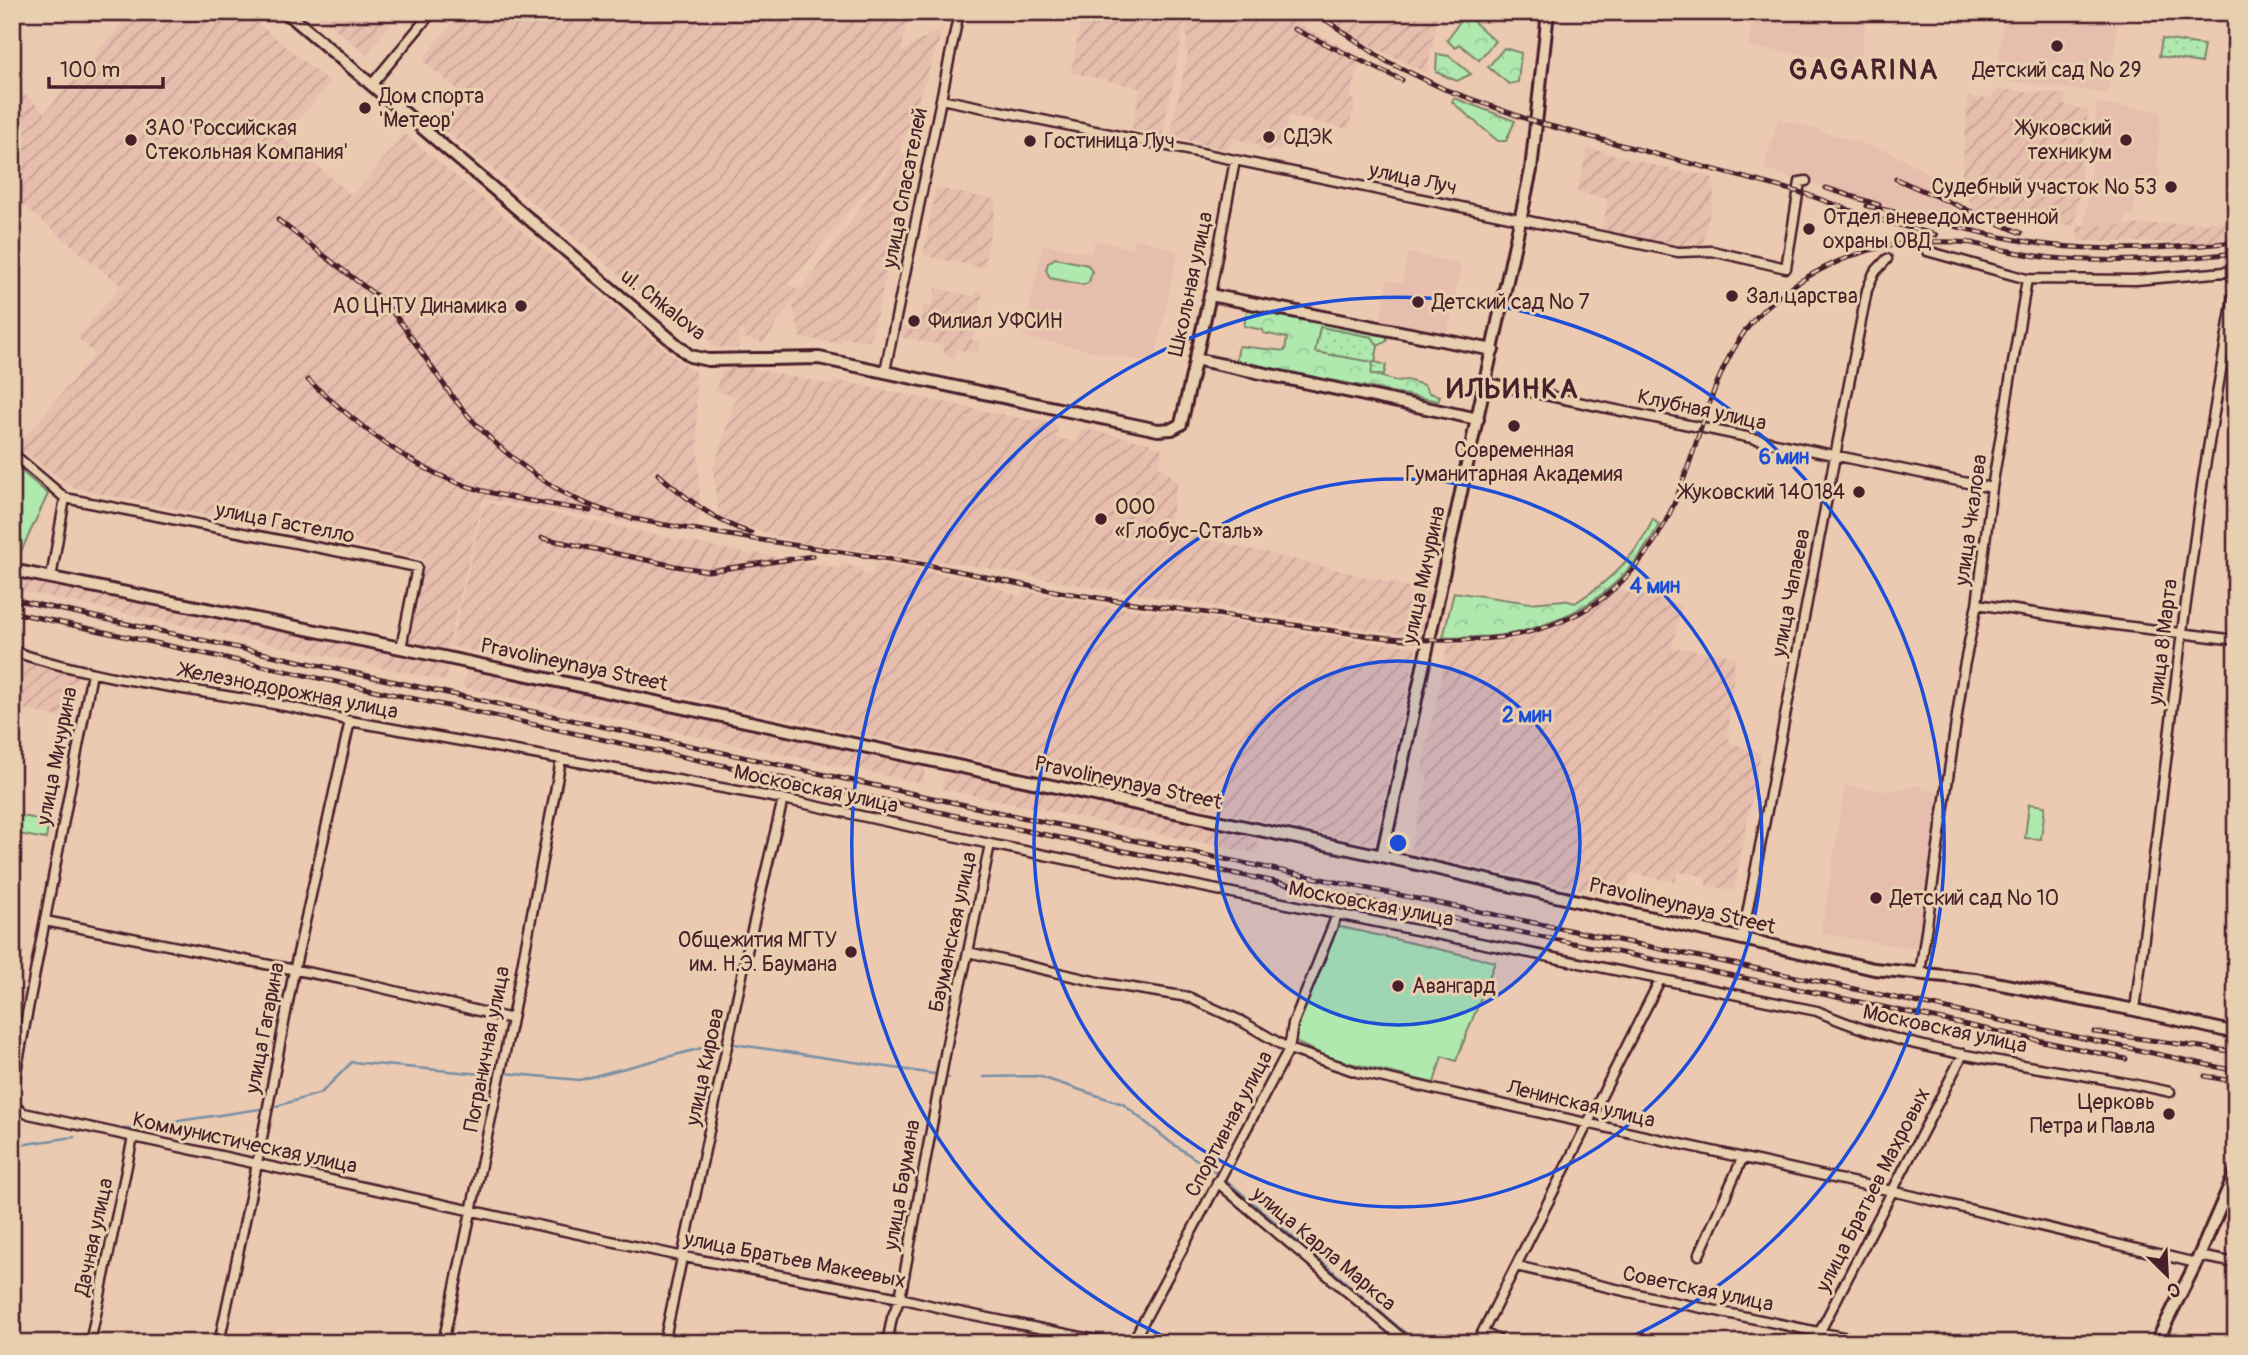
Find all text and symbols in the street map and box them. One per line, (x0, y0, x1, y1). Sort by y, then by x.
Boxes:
marker: Детский сад № 29 (2049, 38, 2065, 54)
scale bar (49, 46, 163, 90)
district label: GAGARINA (1789, 53, 1939, 88)
text: 100 m (60, 57, 120, 84)
place label: Детский сад № 29 (1971, 57, 2142, 84)
place label: Дом спорта 'Метеор' (378, 83, 484, 134)
marker: Дом спорта 'Метеор' (357, 100, 373, 116)
street label: улица Спасателей (876, 105, 934, 272)
place label: ЗАО 'Российская Стекольная Компания' (145, 115, 348, 166)
place label: Жуковский техникум (2014, 115, 2112, 166)
place label: СДЭК (1283, 124, 1333, 151)
place label: Гостиница Луч (1044, 128, 1175, 155)
marker: СДЭК (1261, 129, 1277, 145)
marker: ЗАО 'Российская Стекольная Компания' (123, 132, 139, 148)
marker: Жуковский техникум (2118, 132, 2134, 148)
marker: Гостиница Луч (1022, 133, 1038, 149)
street label: улица Луч (1366, 156, 1459, 201)
place label: Судебный участок № 53 (1932, 174, 2157, 201)
marker: Судебный участок № 53 (2163, 179, 2179, 195)
place label: Отдел вневедомственной охраны ОВД (1823, 204, 2059, 255)
street label: Школьная улица (1163, 209, 1219, 359)
marker: Отдел вневедомственной охраны ОВД (1801, 221, 1817, 237)
street label: ul. Chkalova (615, 263, 711, 347)
place label: Зал царства (1746, 283, 1858, 310)
marker: Зал царства (1724, 288, 1740, 304)
place label: Детский сад № 7 (1431, 289, 1590, 316)
place label: АО ЦНТУ Динамика (332, 293, 507, 320)
marker: Детский сад № 7 (1410, 294, 1426, 310)
marker: АО ЦНТУ Динамика (513, 298, 529, 314)
place label: Филиал УФСИН (928, 308, 1063, 335)
marker: Филиал УФСИН (906, 313, 922, 329)
district label: ИЛЬИНКА (1446, 372, 1580, 407)
street label: Клубная улица (1635, 383, 1769, 437)
marker: Современная Гуманитарная Академия (1506, 418, 1522, 434)
place label: Современная Гуманитарная Академия (1405, 437, 1623, 488)
text: 6 мин (1759, 444, 1809, 471)
street label: улица Чкалова (1948, 453, 1994, 588)
place label: Жуковский 140184 (1677, 479, 1845, 506)
marker: Жуковский 140184 (1851, 484, 1867, 500)
place label: ООО «Глобус-Сталь» (1115, 494, 1263, 545)
street label: улица Гастелло (212, 496, 357, 550)
street label: улица Мичурина (1396, 504, 1452, 647)
marker: ООО «Глобус-Сталь» (1093, 511, 1109, 527)
street label: улица Чапаева (1765, 527, 1817, 660)
text: 4 мин (1630, 573, 1680, 600)
street label: улица 8 Марта (2142, 577, 2184, 708)
street label: Pravolineynaya Street (478, 632, 671, 698)
street label: Железнодорожная улица (175, 656, 400, 725)
street label: улица Мичурина (30, 685, 84, 828)
text: 2 мин (1502, 702, 1552, 729)
street label: Pravolineynaya Street (1032, 750, 1225, 816)
street label: Московская улица (731, 758, 901, 820)
centre of rings (1386, 831, 1410, 855)
street label: Бауманская улица (923, 849, 983, 1015)
street label: Pravolineynaya Street (1586, 871, 1779, 941)
street label: Московская улица (1286, 875, 1456, 933)
place label: Детский сад № 10 (1889, 885, 2059, 912)
marker: Детский сад № 10 (1868, 890, 1884, 906)
place label: Общежития МГТУ им. Н.Э. Баумана (678, 927, 837, 978)
marker: Общежития МГТУ им. Н.Э. Баумана (843, 944, 859, 960)
street label: улица Гагарина (239, 960, 291, 1097)
street label: Пограничная улица (458, 964, 516, 1134)
place label: Авангард (1412, 973, 1496, 1000)
marker: Авангард (1390, 978, 1406, 994)
street label: Московская улица (1860, 998, 2030, 1060)
street label: улица Кирова (679, 1006, 731, 1129)
street label: Спортивная улица (1179, 1046, 1279, 1202)
street label: Ленинская улица (1503, 1074, 1658, 1134)
street label: улица Братьев Махровых (1809, 1083, 1936, 1297)
place label: Церковь Петра и Павла (2030, 1089, 2155, 1140)
street label: Коммунистическая улица (130, 1106, 360, 1180)
marker: Церковь Петра и Павла (2161, 1106, 2177, 1122)
street label: улица Баумана (877, 1118, 927, 1253)
street label: Дачная улица (68, 1176, 120, 1299)
street label: улица Карла Маркса (1246, 1180, 1402, 1317)
street label: улица Братьев Макеевых (681, 1225, 908, 1295)
north arrow (2132, 1240, 2202, 1310)
street label: Советская улица (1620, 1260, 1776, 1318)
text: С (2163, 1276, 2184, 1303)

